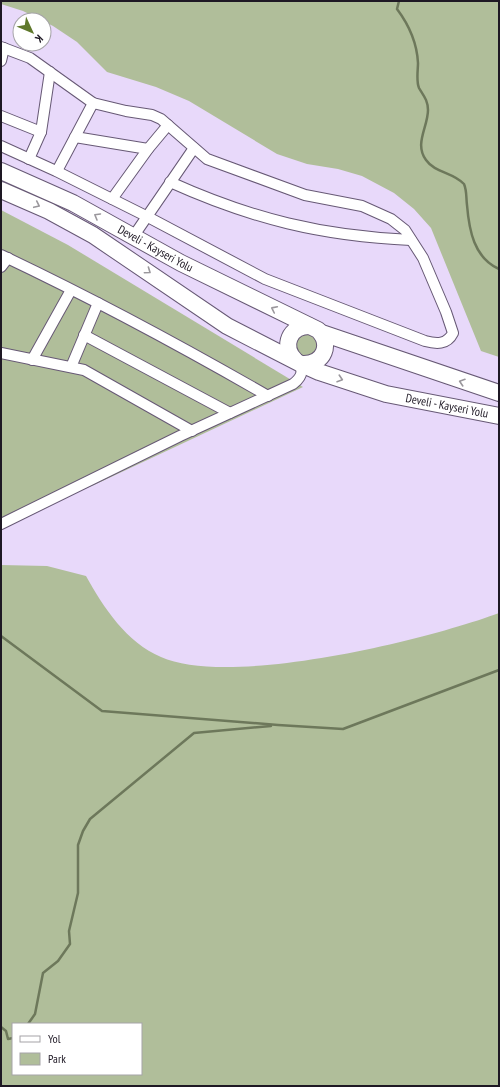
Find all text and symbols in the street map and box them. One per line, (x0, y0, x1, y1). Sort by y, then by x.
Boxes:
north arrow (12, 12, 52, 52)
text: K (32, 32, 46, 46)
one-way arrow (32, 200, 40, 208)
one-way arrow (94, 214, 101, 221)
street label: Develi - Kayseri Yolu (115, 221, 196, 275)
one-way arrow (144, 266, 151, 273)
one-way arrow (271, 306, 278, 314)
one-way arrow (336, 374, 343, 382)
one-way arrow (458, 378, 465, 386)
street label: Develi - Kayseri Yolu (404, 390, 490, 421)
legend (12, 1023, 142, 1075)
text: Yol (48, 1031, 61, 1046)
text: Park (48, 1051, 66, 1066)

